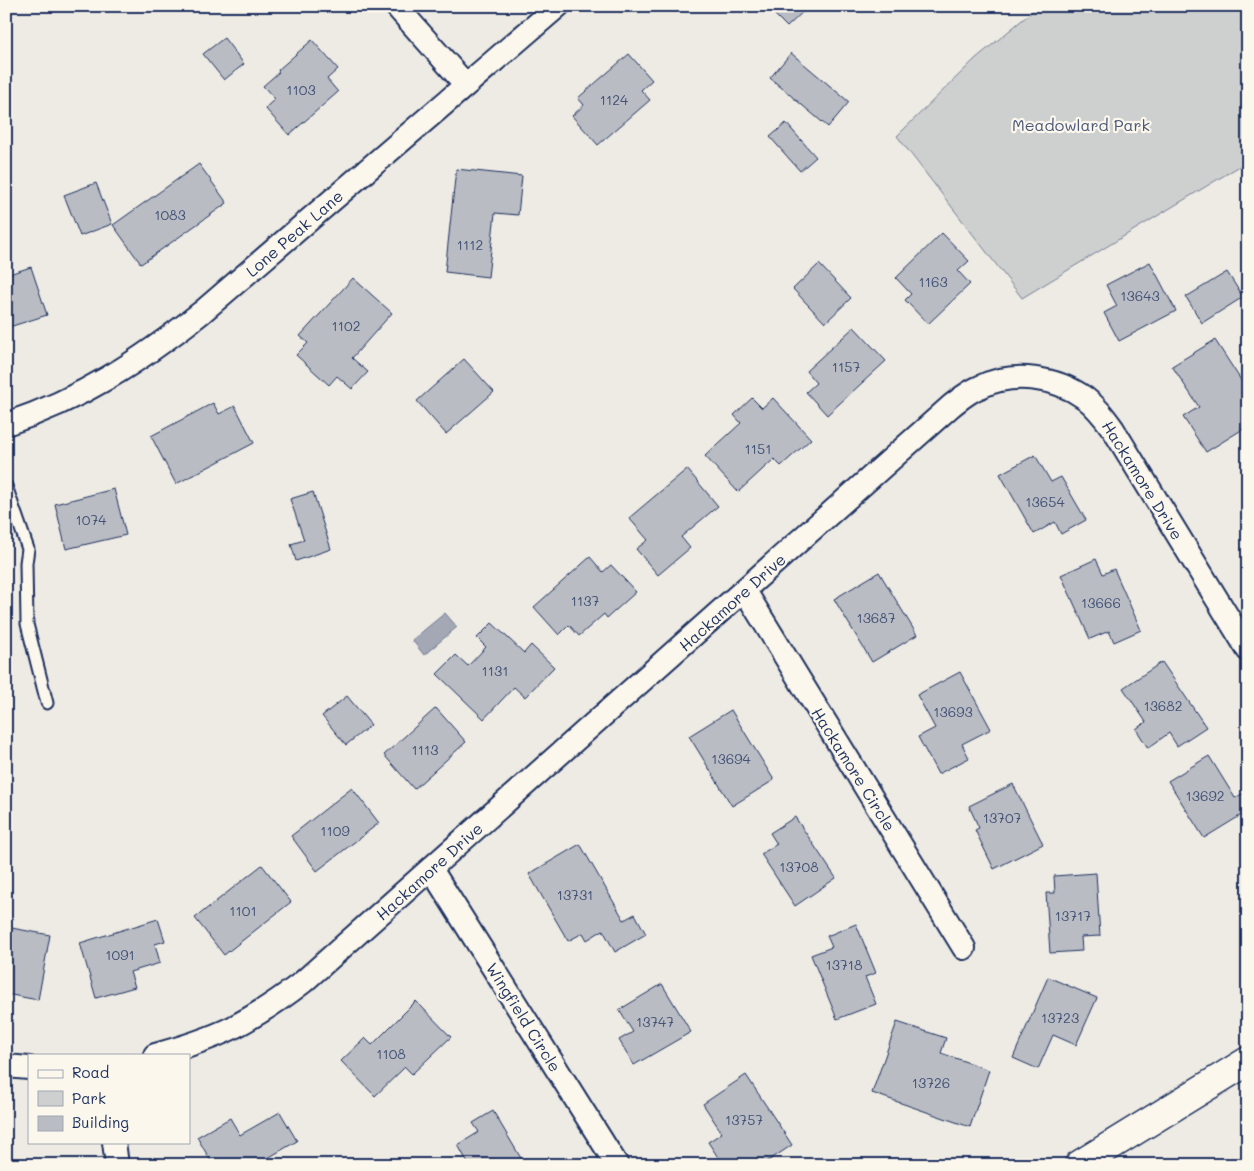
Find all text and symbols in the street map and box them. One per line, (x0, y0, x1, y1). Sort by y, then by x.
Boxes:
house number: 1103 (286, 80, 316, 99)
house number: 1124 (600, 90, 629, 109)
park label: Meadowlard Park (1012, 114, 1150, 135)
street label: Lone Peak Lane (241, 185, 347, 281)
house number: 1083 (154, 205, 186, 224)
house number: 1112 (457, 235, 483, 254)
house number: 1163 (918, 272, 948, 291)
house number: 13643 (1120, 286, 1160, 305)
house number: 1102 (332, 316, 360, 335)
house number: 1157 (832, 357, 860, 376)
street label: Hackamore Drive (1098, 416, 1188, 544)
house number: 1151 (745, 439, 771, 458)
house number: 13654 (1025, 492, 1065, 511)
house number: 1074 (76, 510, 107, 529)
street label: Hackamore Drive (674, 548, 790, 656)
house number: 1137 (571, 591, 599, 610)
house number: 13666 (1081, 593, 1121, 612)
house number: 13687 (856, 608, 896, 627)
house number: 1131 (482, 661, 508, 680)
house number: 13682 (1143, 696, 1183, 715)
house number: 13693 (933, 702, 973, 721)
street label: Hackamore Circle (807, 703, 901, 835)
house number: 1113 (412, 740, 438, 759)
house number: 13694 (711, 749, 751, 768)
house number: 13692 (1186, 786, 1225, 805)
house number: 13707 (983, 808, 1022, 827)
street label: Hackamore Drive (371, 817, 487, 925)
house number: 1109 (320, 821, 350, 840)
house number: 13708 (779, 857, 819, 876)
house number: 13731 (557, 885, 593, 904)
house number: 1101 (229, 901, 257, 920)
house number: 13717 (1055, 906, 1091, 925)
house number: 1091 (105, 945, 135, 964)
house number: 13718 (826, 955, 862, 974)
street label: Wingfield Circle (482, 958, 566, 1076)
house number: 13723 (1041, 1008, 1079, 1027)
house number: 13747 (636, 1012, 674, 1031)
house number: 1108 (376, 1044, 406, 1063)
legend (28, 1054, 190, 1144)
text: Road (72, 1062, 109, 1082)
house number: 13726 (912, 1073, 950, 1092)
text: Park (72, 1088, 106, 1108)
house number: 13757 (725, 1110, 763, 1129)
text: Building (72, 1112, 129, 1132)

